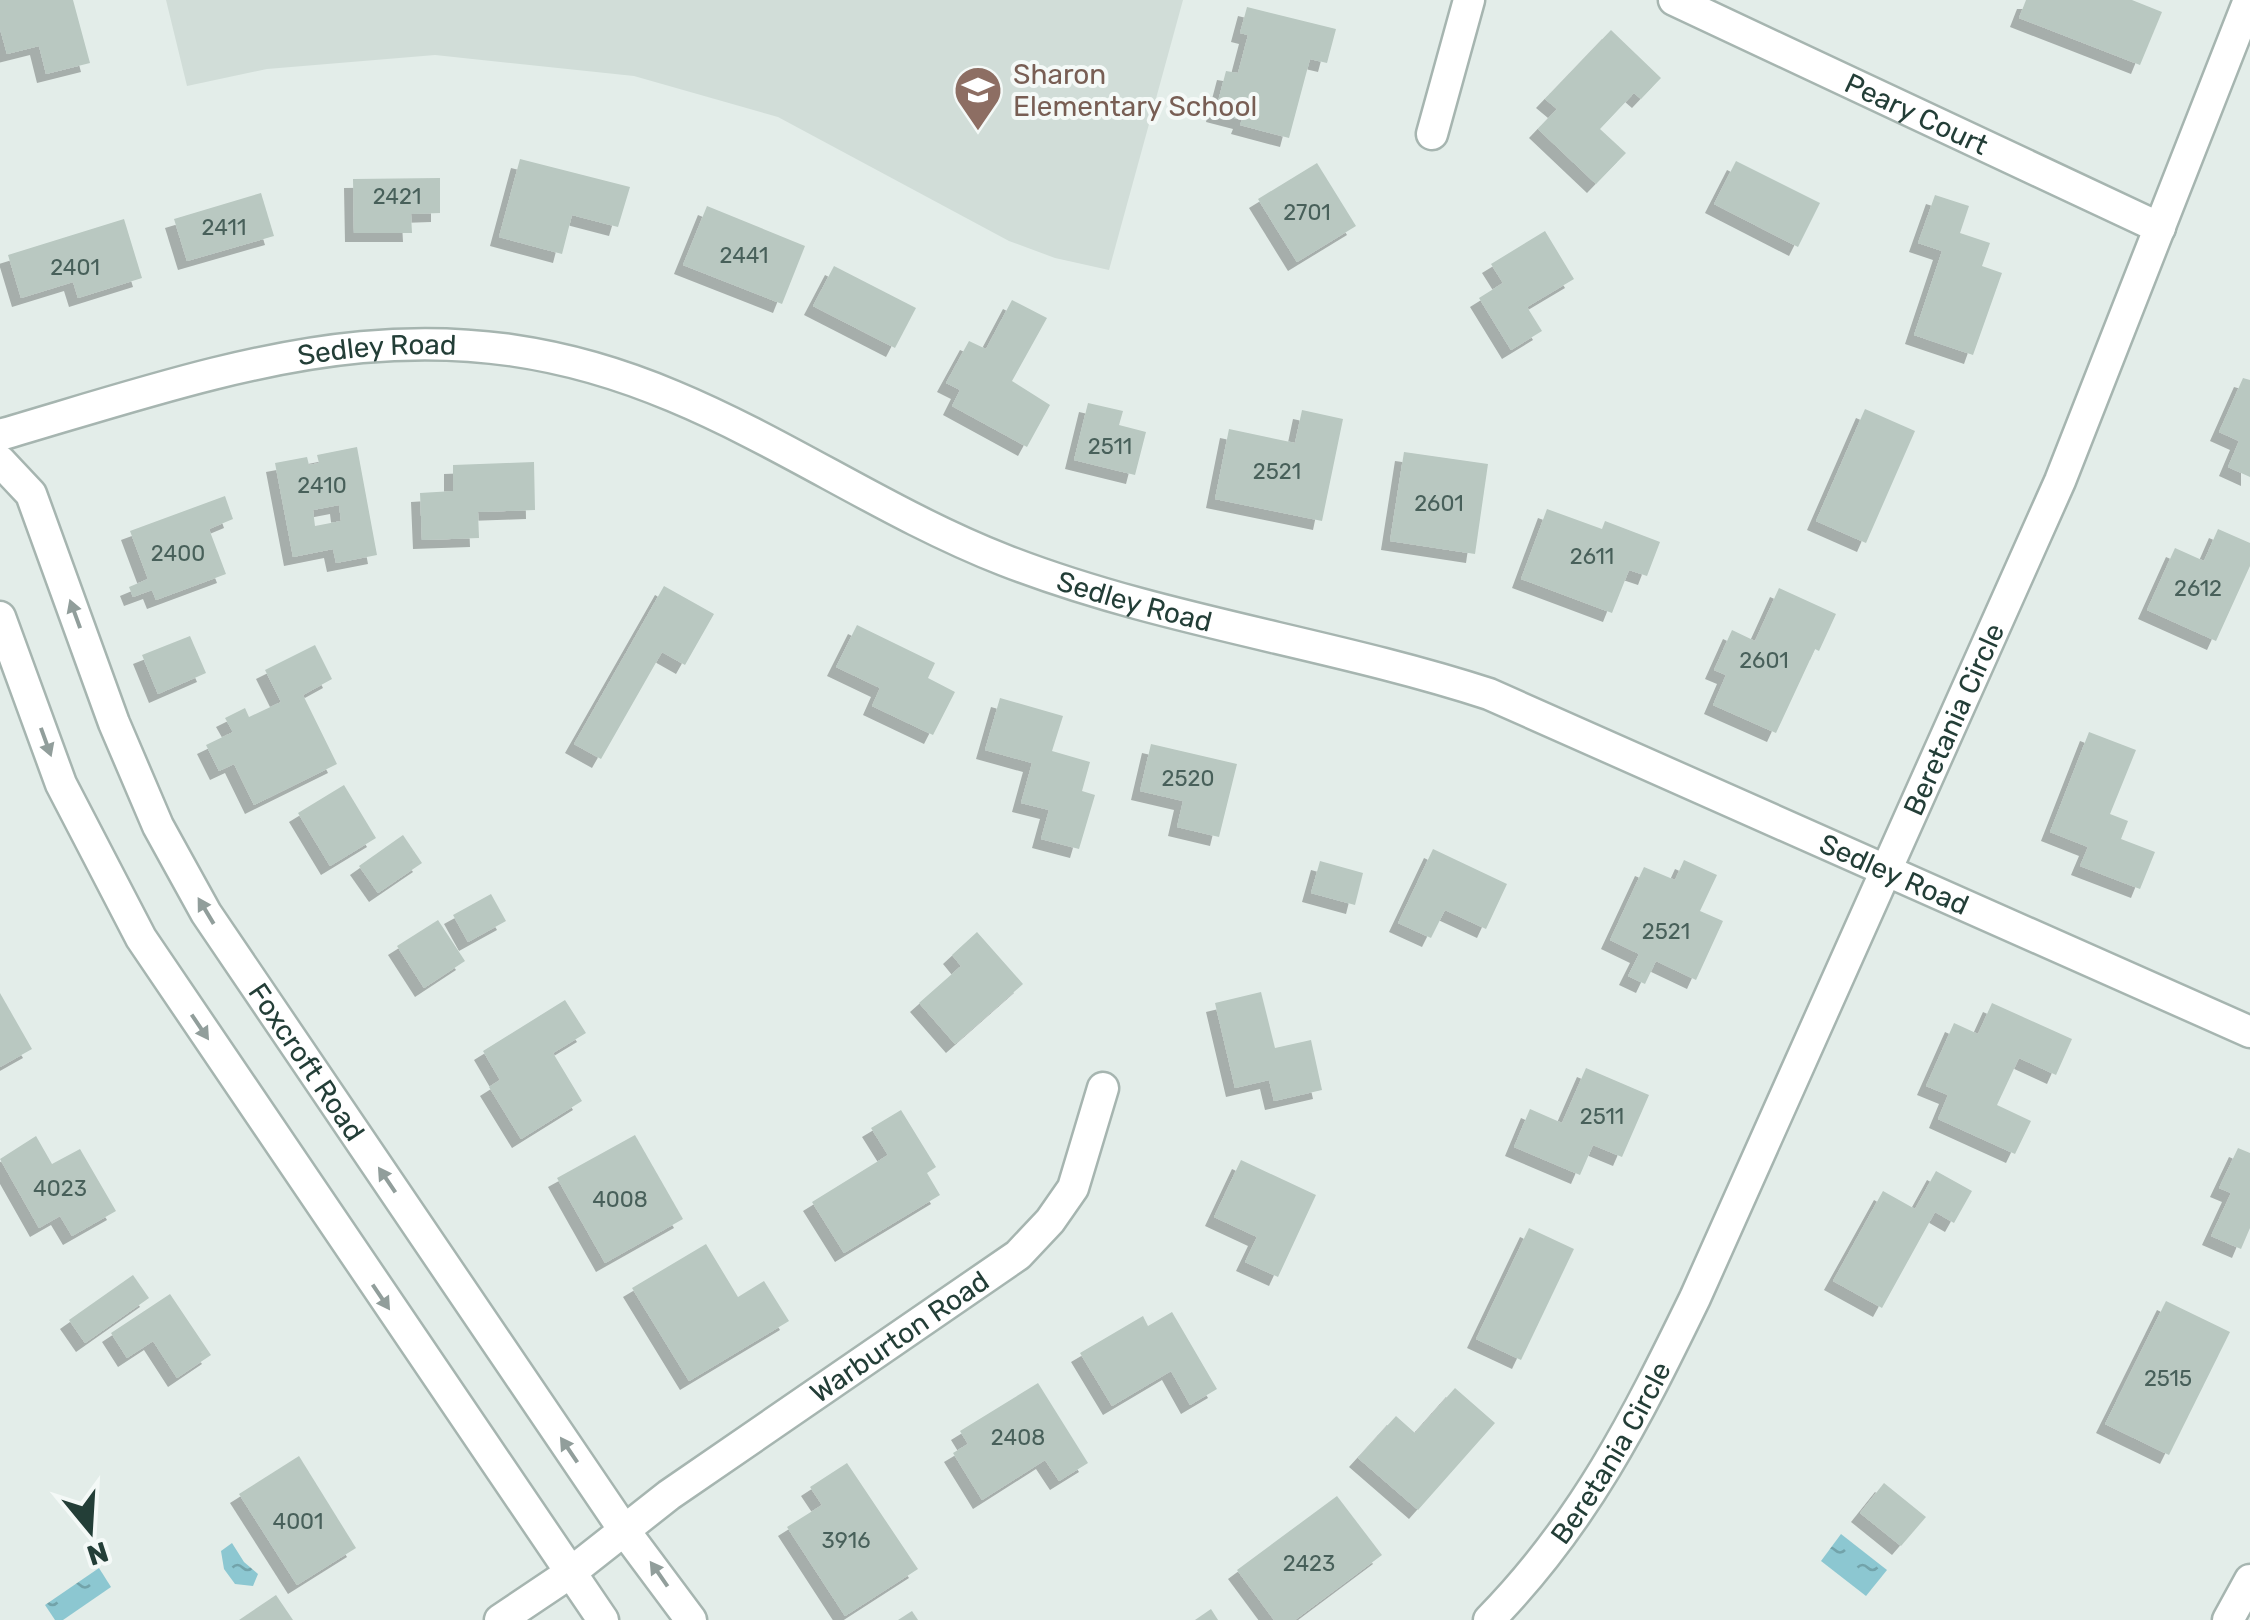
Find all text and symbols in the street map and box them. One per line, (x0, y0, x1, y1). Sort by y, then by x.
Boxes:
place label: Sharon Elementary School (1013, 58, 1257, 123)
school or university icon: Sharon Elementary School (952, 64, 1004, 132)
street label: Peary Court (1840, 67, 1993, 162)
house number: 2421 (373, 183, 421, 210)
house number: 2701 (1283, 199, 1331, 226)
house number: 2411 (202, 214, 246, 241)
house number: 2441 (720, 242, 769, 269)
house number: 2401 (50, 254, 100, 281)
street label: Sedley Road (295, 328, 457, 372)
house number: 2511 (1088, 433, 1132, 460)
house number: 2521 (1253, 458, 1301, 485)
house number: 2410 (297, 472, 347, 499)
house number: 2601 (1414, 490, 1464, 517)
house number: 2400 (151, 540, 205, 567)
house number: 2611 (1570, 543, 1614, 570)
street label: Sedley Road (1053, 564, 1215, 639)
house number: 2612 (2174, 575, 2222, 602)
one-way arrow (67, 599, 82, 629)
street label: Beretania Circle (1897, 618, 2011, 821)
house number: 2601 (1739, 647, 1789, 674)
one-way arrow (39, 727, 54, 757)
house number: 2520 (1162, 765, 1214, 792)
street label: Sedley Road (1814, 827, 1974, 922)
one-way arrow (198, 897, 215, 925)
house number: 2521 (1642, 918, 1690, 945)
street label: Foxcroft Road (241, 977, 371, 1147)
one-way arrow (191, 1013, 209, 1040)
house number: 2511 (1580, 1103, 1624, 1130)
one-way arrow (378, 1167, 397, 1194)
house number: 4023 (33, 1175, 87, 1202)
house number: 4008 (592, 1186, 648, 1213)
street label: Warburton Road (804, 1264, 995, 1410)
one-way arrow (371, 1283, 390, 1310)
street label: Beretania Circle (1544, 1356, 1678, 1550)
house number: 2515 (2144, 1365, 2192, 1392)
house number: 2408 (991, 1424, 1045, 1451)
one-way arrow (560, 1436, 579, 1463)
north arrow (40, 1480, 140, 1580)
house number: 4001 (272, 1508, 324, 1535)
house number: 3916 (822, 1527, 870, 1554)
text: N (83, 1534, 112, 1572)
house number: 2423 (1283, 1550, 1335, 1577)
one-way arrow (650, 1561, 669, 1587)

